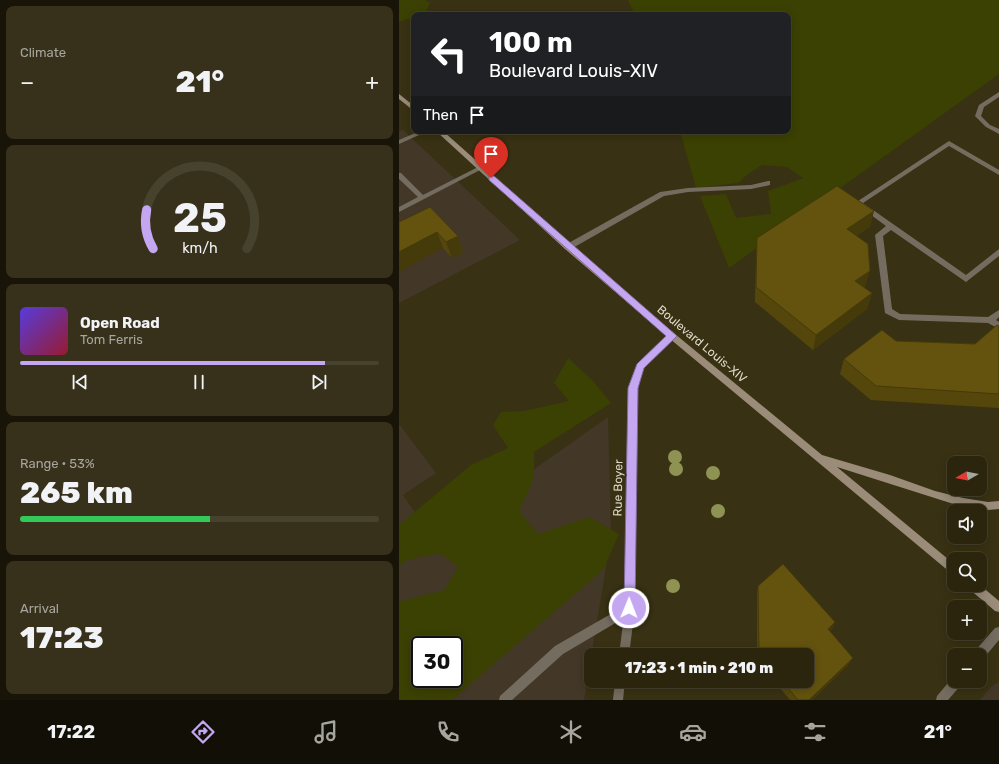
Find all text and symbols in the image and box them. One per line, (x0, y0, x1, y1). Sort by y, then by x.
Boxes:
text: 100 m (489, 26, 573, 59)
icon: left (423, 28, 475, 80)
text: Climate (20, 45, 66, 60)
text: Boulevard Louis-XIV (489, 60, 658, 82)
text: 21° (175, 64, 224, 100)
text: − (20, 69, 34, 96)
text: + (365, 69, 379, 96)
icon: arrive (466, 104, 488, 126)
text: Then (423, 106, 458, 124)
pin (474, 137, 508, 178)
icon: arrive (480, 143, 502, 165)
text: 25 (173, 193, 226, 242)
text: km/h (182, 240, 217, 257)
street label: Boulevard Louis-XIV (654, 302, 750, 386)
text: Open Road (80, 314, 160, 332)
text: Tom Ferris (80, 332, 143, 347)
icon: previous (69, 371, 91, 393)
icon: pause (188, 371, 210, 393)
icon: next (308, 371, 330, 393)
text: Range · 53% (20, 456, 95, 471)
north arrow (947, 456, 987, 496)
map controls (947, 456, 987, 688)
street label: Rue Boyer (611, 459, 626, 517)
text: 265 km (20, 475, 133, 511)
button: sound (947, 504, 987, 544)
button: search (947, 552, 987, 592)
position arrow (608, 587, 650, 629)
button: + (947, 600, 987, 640)
text: Arrival (20, 601, 59, 616)
text: 17:23 (20, 620, 104, 656)
speed limit sign: 30 (411, 636, 463, 688)
button: − (947, 648, 987, 688)
text: 17:23 · 1 min · 210 m (625, 659, 773, 677)
icon: directions (189, 718, 217, 746)
icon: music (312, 718, 340, 746)
icon: phone (434, 718, 462, 746)
icon: climate (557, 718, 585, 746)
icon: car (679, 718, 707, 746)
icon: filters (801, 718, 829, 746)
text: 17:22 (47, 721, 95, 743)
text: 21° (924, 721, 952, 743)

